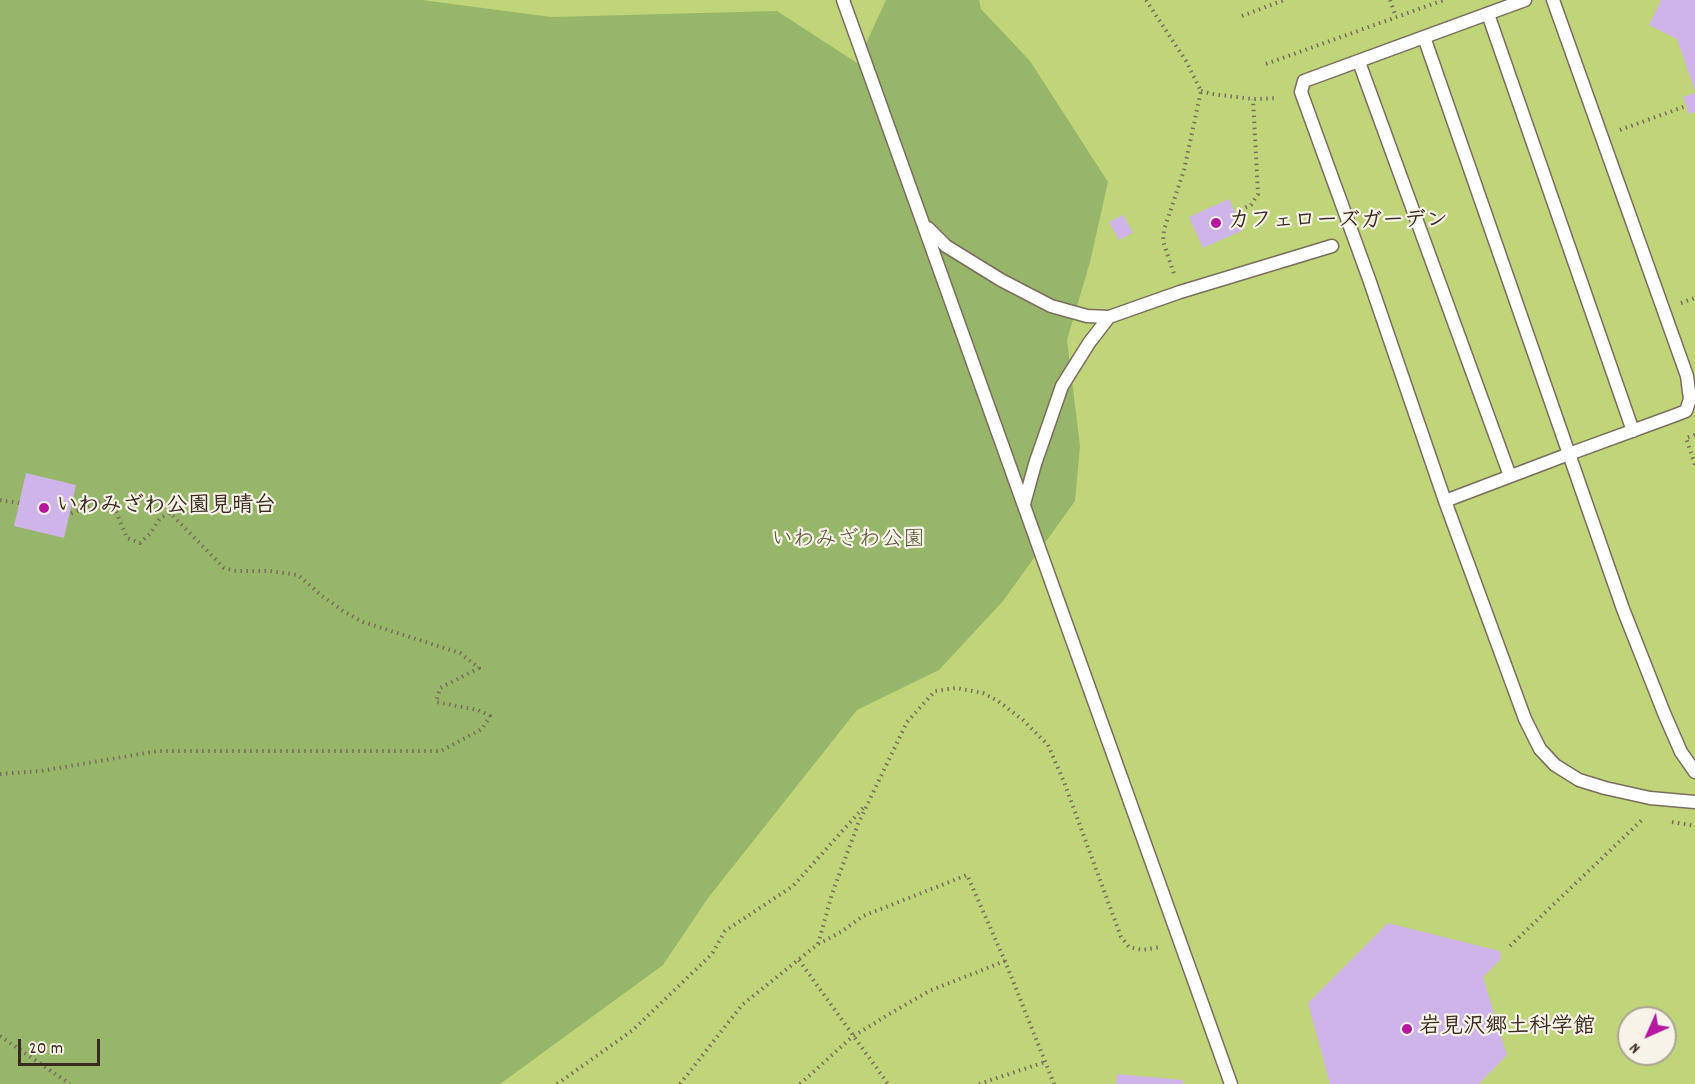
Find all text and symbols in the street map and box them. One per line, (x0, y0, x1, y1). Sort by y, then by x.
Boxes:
place label: カフェローズガーデン (1228, 210, 1448, 236)
marker: カフェローズガーデン (1209, 216, 1223, 230)
place label: いわみざわ公園見晴台 (56, 495, 276, 521)
marker: いわみざわ公園見晴台 (37, 501, 51, 515)
park label: いわみざわ公園 (771, 529, 925, 555)
north arrow (1617, 1006, 1677, 1066)
place label: 岩見沢郷土科学館 (1419, 1016, 1595, 1042)
marker: 岩見沢郷土科学館 (1400, 1022, 1414, 1036)
scale bar (21, 1027, 104, 1065)
text: 20 m (29, 1037, 63, 1062)
text: N (1624, 1037, 1646, 1059)

